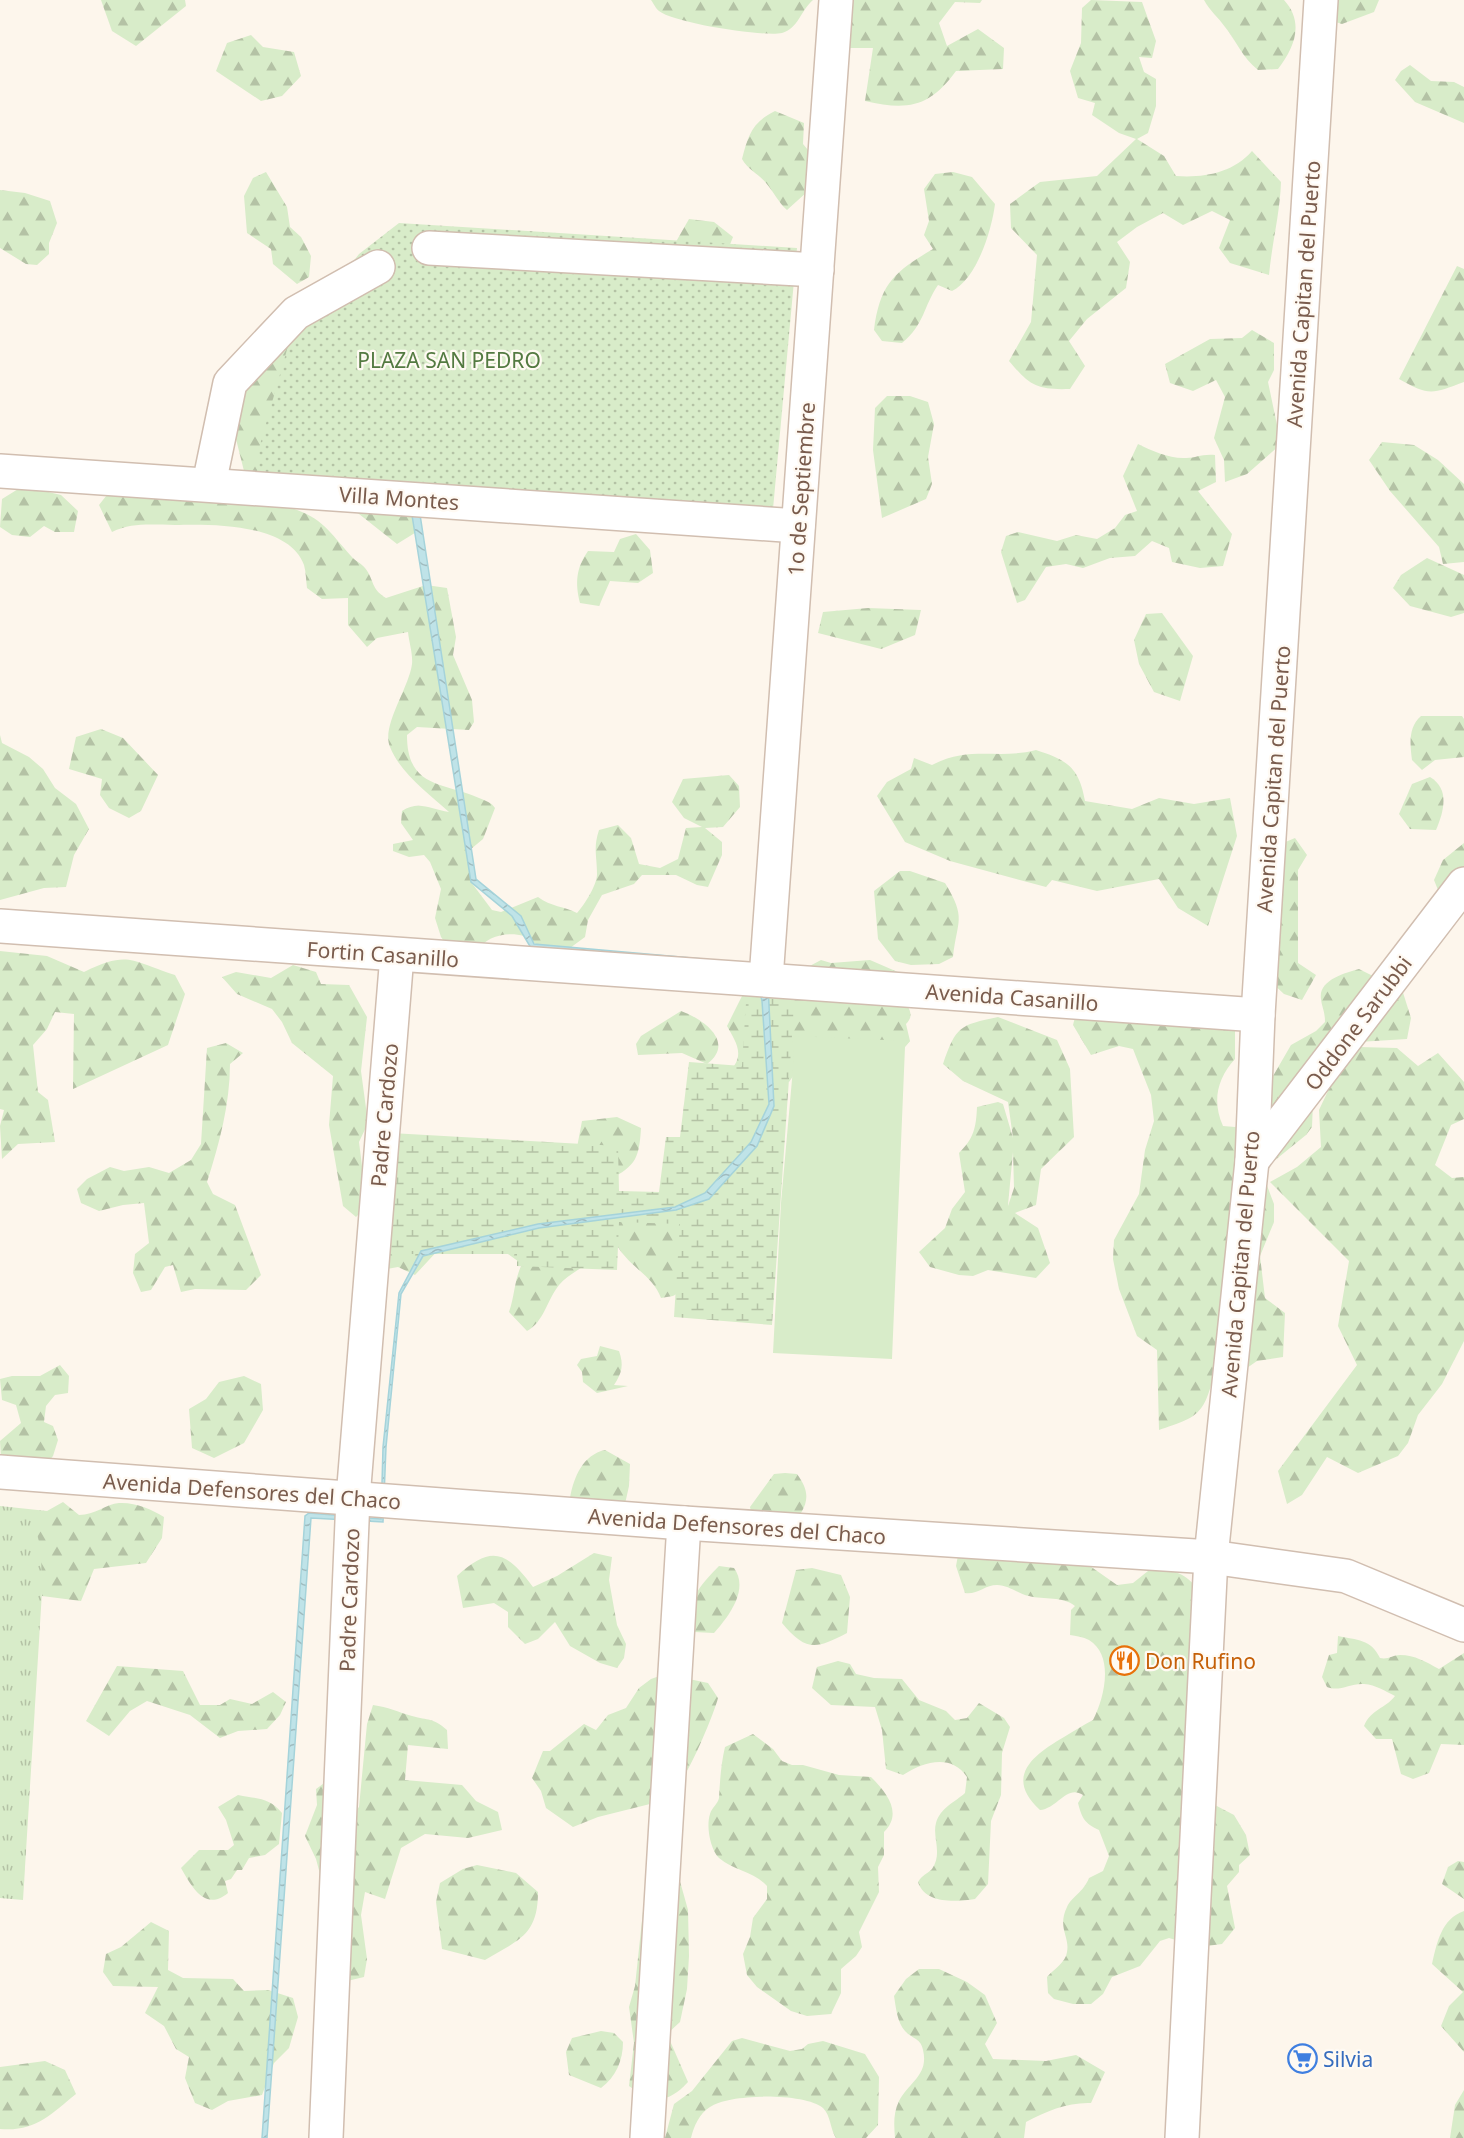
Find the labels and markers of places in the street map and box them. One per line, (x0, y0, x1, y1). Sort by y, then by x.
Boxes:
restaurant icon: Don Rufino (1108, 1645, 1140, 1677)
place label: Don Rufino (1145, 1647, 1256, 1675)
supermarket icon: Silvia (1286, 2043, 1318, 2075)
place label: Silvia (1323, 2045, 1373, 2073)

